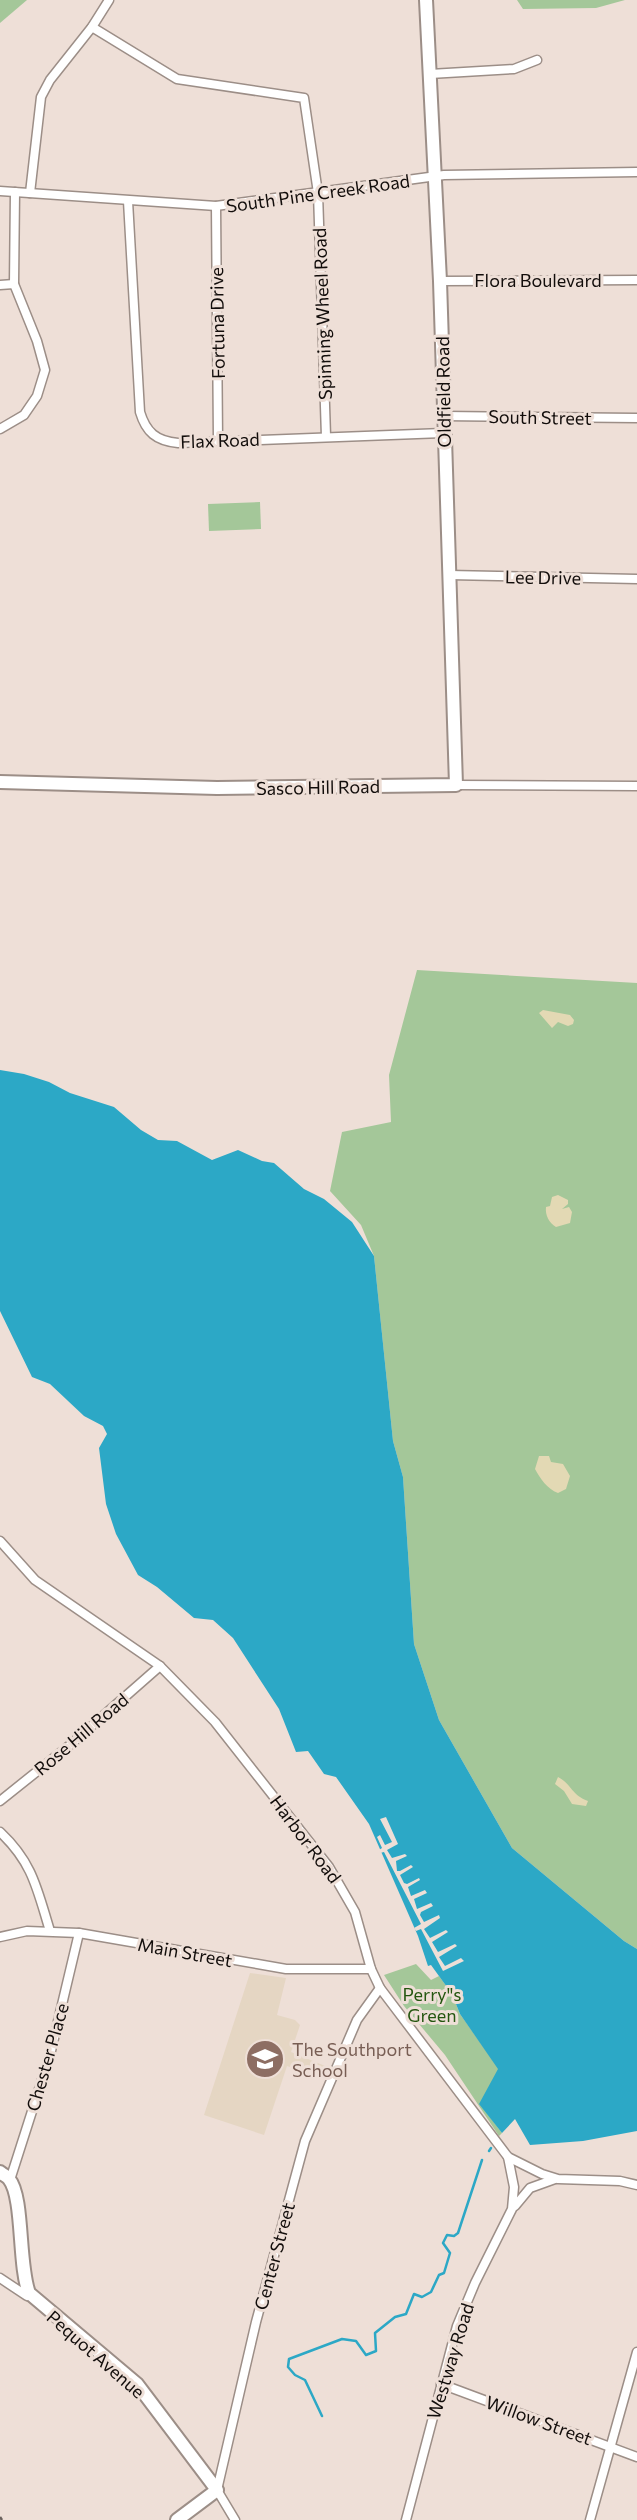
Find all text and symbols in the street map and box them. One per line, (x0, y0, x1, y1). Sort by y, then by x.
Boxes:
street label: South Pine Creek Road (225, 169, 411, 217)
street label: Spinning Wheel Road (308, 228, 336, 400)
street label: Fortuna Drive (205, 267, 229, 379)
street label: Flora Boulevard (474, 269, 602, 291)
street label: Oldfield Road (431, 336, 455, 448)
street label: South Street (488, 405, 592, 429)
street label: Flax Road (180, 428, 260, 452)
street label: Lee Drive (505, 565, 581, 589)
street label: Sasco Hill Road (256, 775, 380, 799)
street label: Rose Hill Road (30, 1688, 132, 1780)
street label: Harbor Road (266, 1791, 346, 1887)
street label: Main Street (136, 1933, 234, 1971)
park label: Perry"s Green (402, 1983, 462, 2026)
street label: Chester Place (21, 2000, 73, 2114)
school or university icon: The Southport School (244, 2038, 286, 2080)
place label: The Southport School (292, 2038, 412, 2081)
street label: Center Street (249, 2200, 299, 2312)
street label: Westway Road (422, 2300, 478, 2422)
street label: Pequot Avenue (43, 2306, 149, 2402)
street label: Willow Street (483, 2391, 595, 2449)

